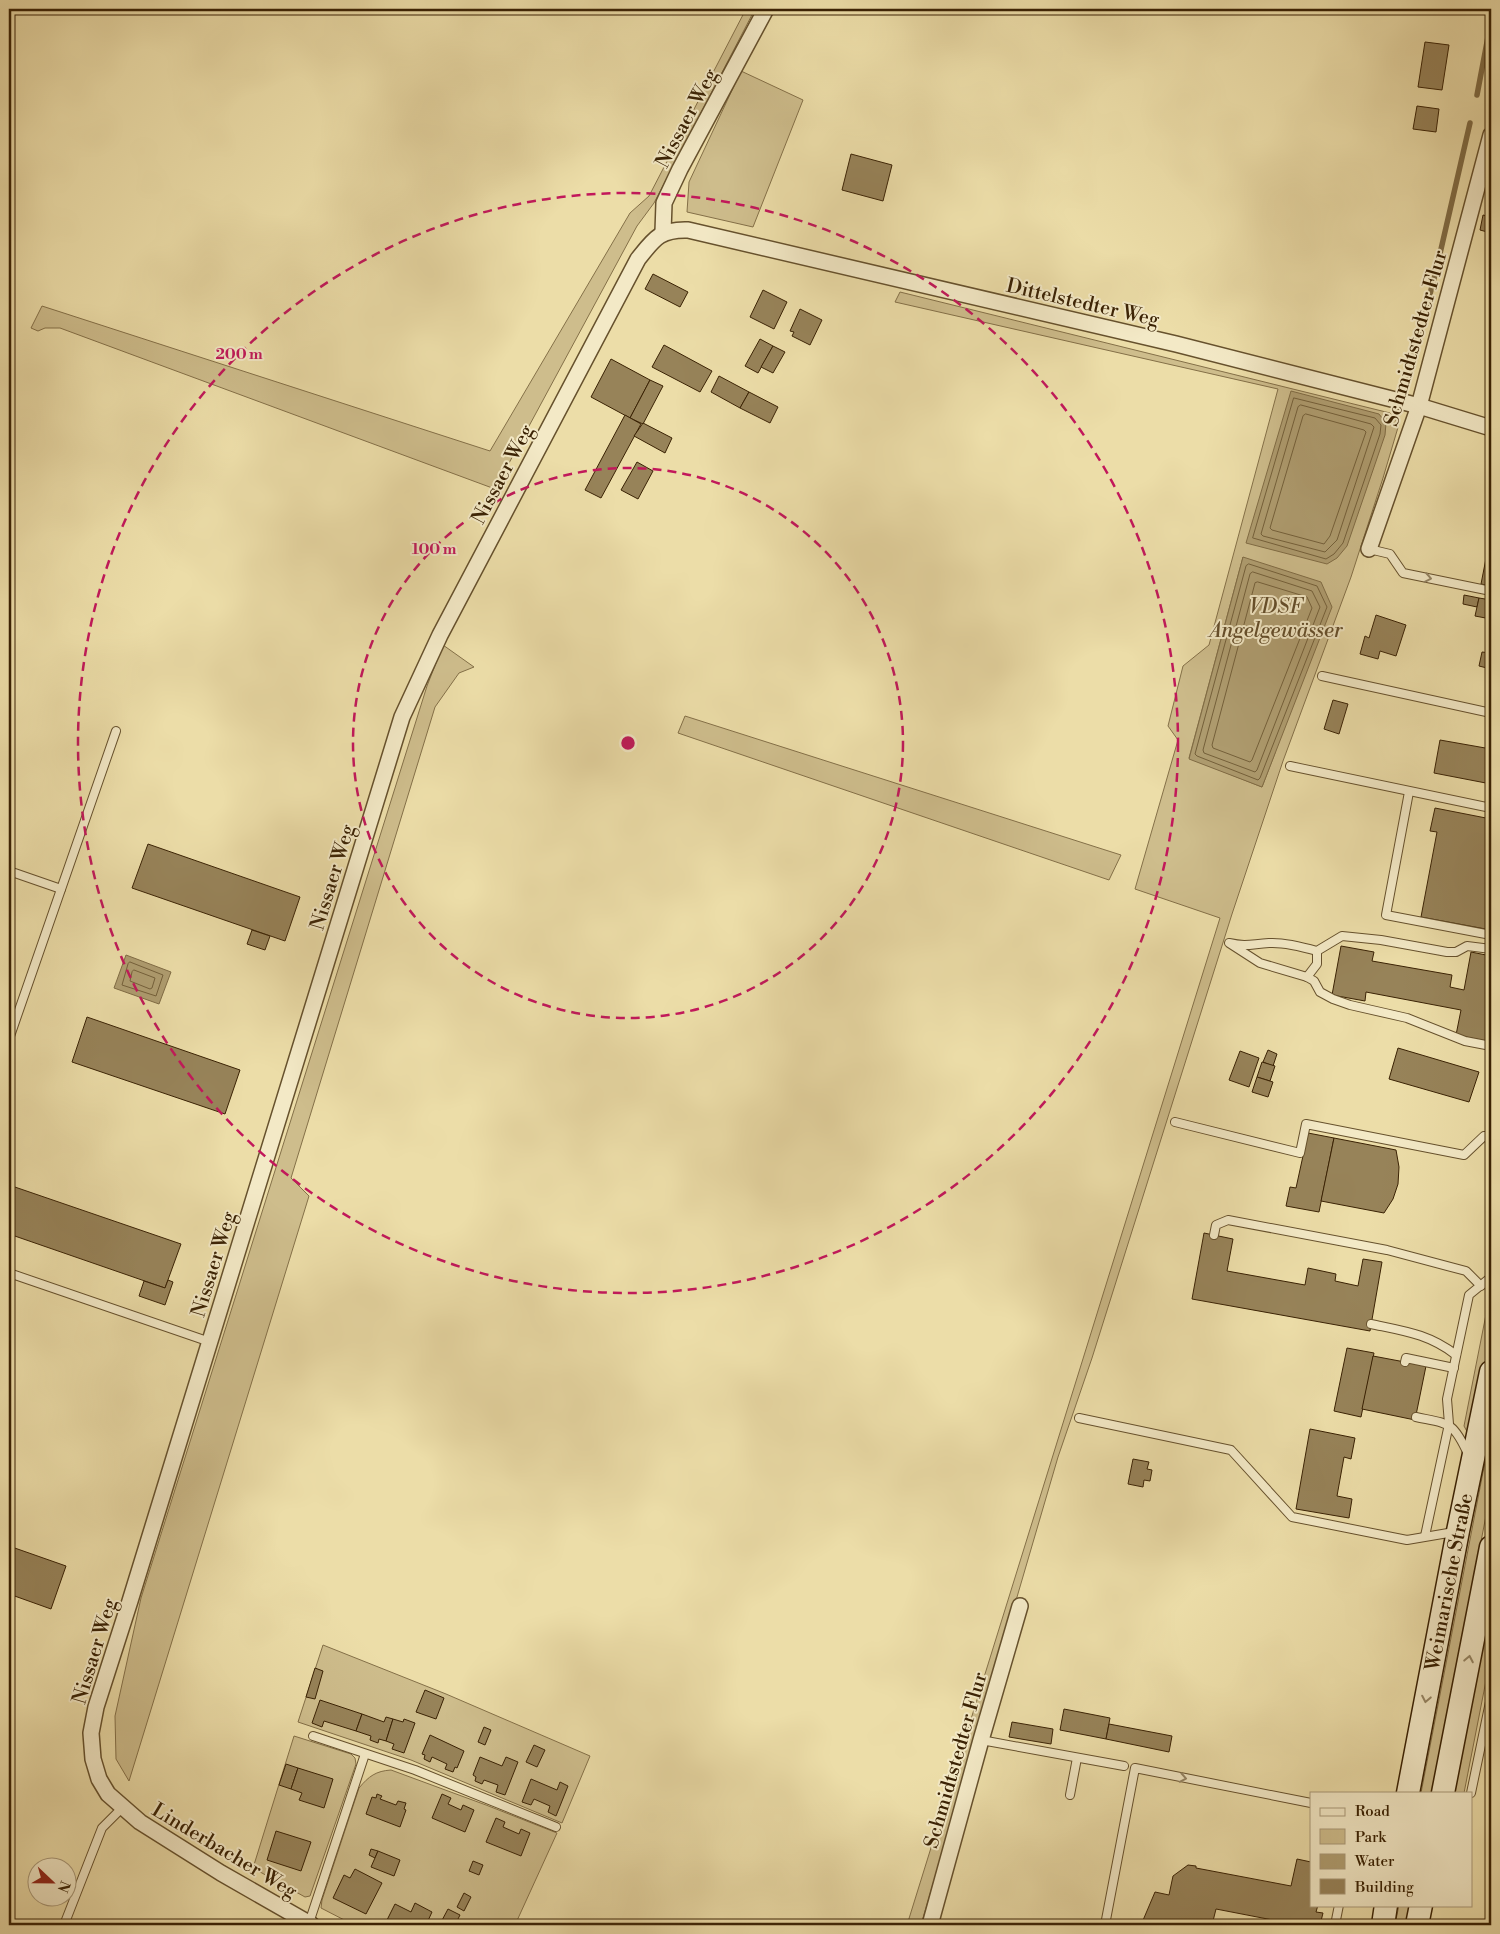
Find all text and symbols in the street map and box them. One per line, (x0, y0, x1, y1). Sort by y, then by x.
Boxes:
street label: Nissaer Weg (651, 64, 724, 173)
street label: Schmidtstedter Flur (1379, 247, 1454, 429)
street label: Dittelstedter Weg (1004, 274, 1162, 333)
text: 200 m (215, 345, 263, 364)
street label: Nissaer Weg (467, 420, 540, 529)
text: 100 m (412, 540, 457, 559)
one-way arrow (1423, 573, 1432, 583)
water label: VDSF Angelgewässer (1207, 594, 1344, 644)
centre of rings (619, 734, 637, 752)
street label: Nissaer Weg (306, 821, 362, 933)
street label: Nissaer Weg (187, 1208, 243, 1320)
street label: Weimarische Straße (1420, 1491, 1480, 1674)
street label: Nissaer Weg (68, 1595, 124, 1707)
one-way arrow (1463, 1655, 1474, 1664)
street label: Schmidtstedter Flur (919, 1669, 994, 1851)
one-way arrow (1421, 1695, 1432, 1703)
one-way arrow (1179, 1772, 1187, 1783)
legend (1310, 1792, 1472, 1906)
street label: Linderbacher Weg (147, 1798, 302, 1905)
text: Road (1355, 1802, 1390, 1821)
text: Park (1355, 1828, 1387, 1847)
text: Water (1354, 1852, 1395, 1871)
north arrow (28, 1856, 78, 1906)
text: N (53, 1878, 74, 1895)
text: Building (1354, 1878, 1414, 1897)

